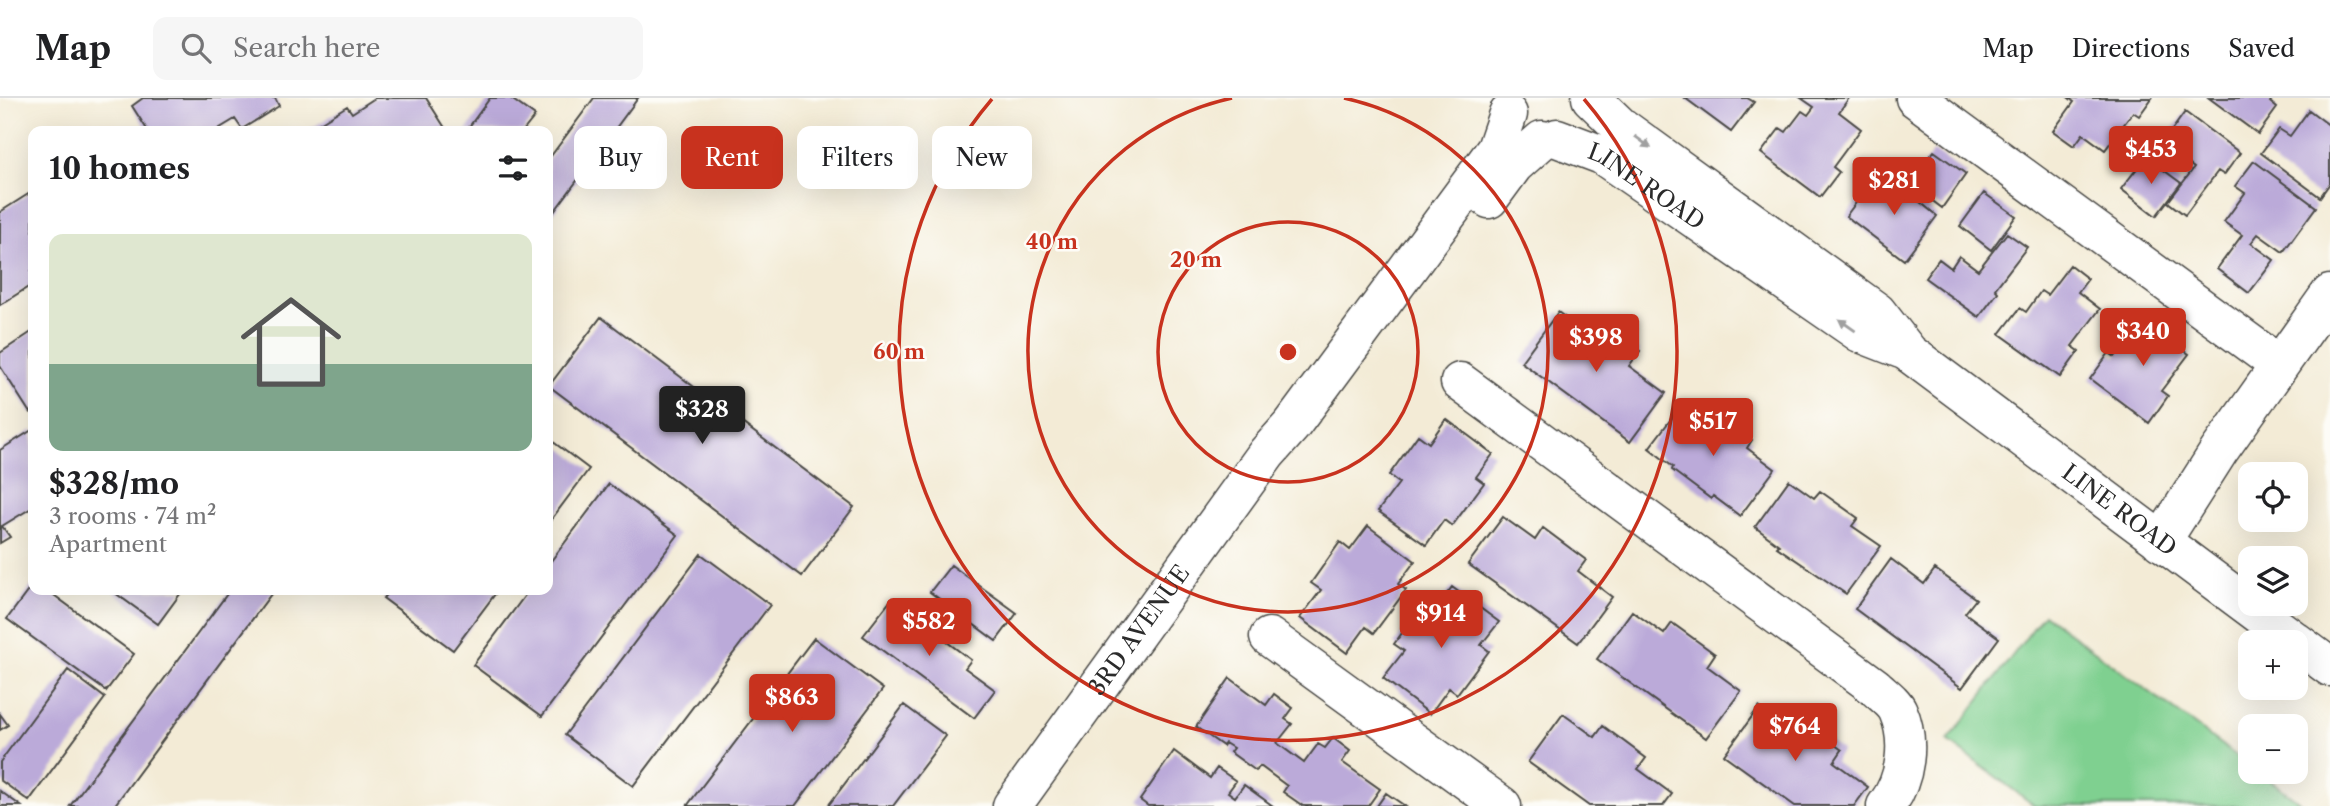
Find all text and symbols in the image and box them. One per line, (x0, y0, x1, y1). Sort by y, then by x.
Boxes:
search box (153, 17, 643, 80)
text: Map (35, 28, 111, 69)
icon: search (177, 29, 215, 67)
text: Search here (233, 32, 380, 64)
text: Map (1982, 34, 2034, 63)
text: Directions (2072, 34, 2190, 63)
text: Saved (2228, 34, 2295, 63)
chip: Buy (574, 126, 667, 189)
chip: Rent (681, 126, 783, 189)
chip: Filters (797, 126, 918, 189)
chip: New (932, 126, 1032, 189)
pin: $453 (2110, 126, 2192, 186)
one-way arrow (1633, 135, 1652, 149)
text: $453 (2125, 135, 2177, 163)
street label: LINE ROAD (1584, 137, 1710, 236)
icon: filters (494, 149, 532, 187)
text: 10 homes (49, 150, 190, 187)
pin: $281 (1853, 158, 1935, 217)
text: $281 (1869, 166, 1919, 194)
text: 40 m (1026, 229, 1078, 254)
text: 20 m (1170, 247, 1222, 272)
icon: home (228, 279, 354, 405)
pin: $340 (2102, 308, 2184, 368)
pin: $398 (1555, 314, 1637, 374)
text: $340 (2116, 317, 2170, 345)
one-way arrow (1837, 318, 1857, 331)
text: $398 (1569, 323, 1623, 351)
text: 60 m (873, 339, 925, 364)
centre of rings (1276, 340, 1300, 364)
pin: $328 (661, 386, 743, 446)
text: $328 (675, 395, 729, 423)
pin: $517 (1672, 398, 1754, 458)
text: $517 (1689, 407, 1737, 435)
street label: LINE ROAD (2057, 458, 2182, 562)
map controls (2238, 462, 2308, 784)
button: locate (2238, 462, 2308, 532)
text: $328/mo (49, 465, 179, 502)
text: 3 rooms · 74 m² (49, 502, 216, 530)
text: Apartment (49, 530, 167, 558)
button: layers (2238, 546, 2308, 616)
street label: 3RD AVENUE (1083, 560, 1195, 701)
pin: $914 (1400, 590, 1482, 650)
pin: $582 (888, 598, 970, 658)
text: $914 (1416, 599, 1466, 627)
text: $582 (902, 607, 956, 635)
button: + (2238, 630, 2308, 700)
pin: $863 (751, 674, 833, 734)
text: $863 (765, 683, 819, 711)
pin: $764 (1754, 704, 1836, 763)
text: $764 (1769, 712, 1821, 740)
button: − (2238, 714, 2308, 784)

